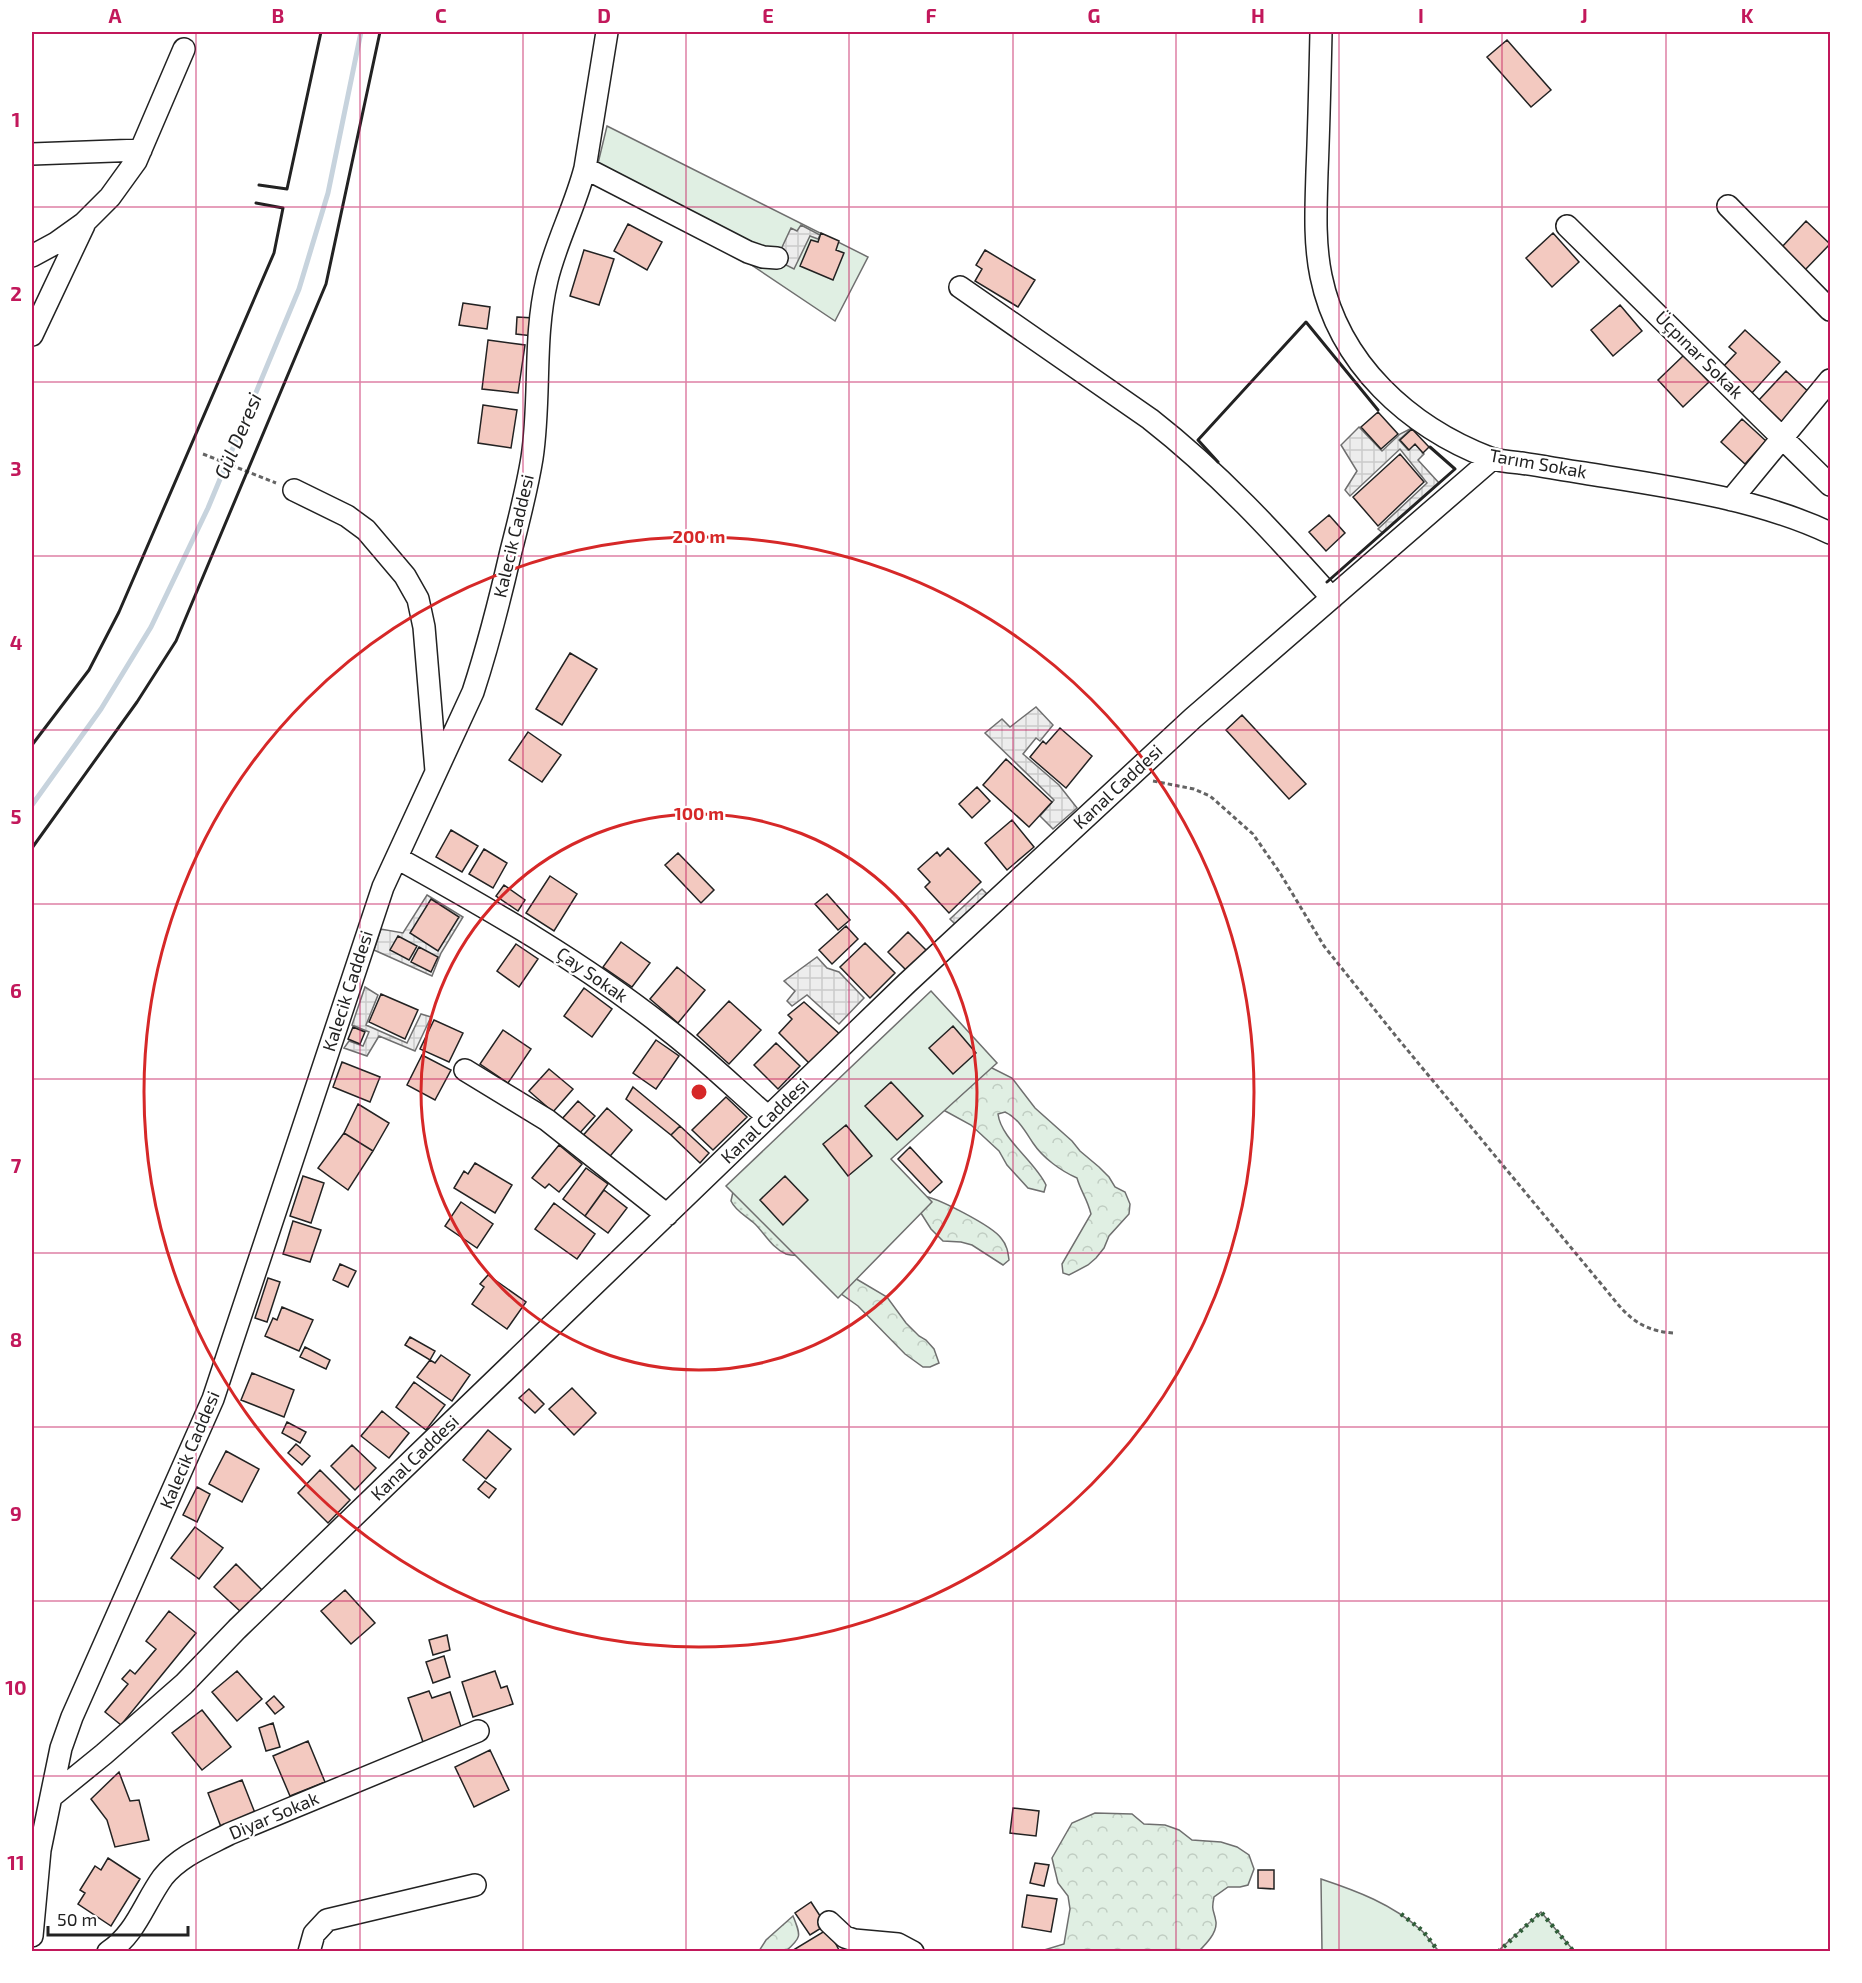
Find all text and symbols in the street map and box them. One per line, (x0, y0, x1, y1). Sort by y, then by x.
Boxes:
text: A (108, 3, 122, 27)
text: B (272, 3, 284, 27)
text: C (435, 3, 447, 27)
text: D (597, 3, 611, 27)
text: E (762, 3, 774, 27)
text: F (925, 3, 937, 27)
text: G (1088, 3, 1100, 27)
text: H (1251, 3, 1265, 27)
text: I (1418, 3, 1424, 27)
text: J (1580, 3, 1588, 27)
text: K (1741, 3, 1754, 27)
text: 1 (12, 107, 20, 131)
text: 2 (10, 281, 22, 305)
street label: Üçpınar Sokak (1650, 306, 1748, 404)
water label: Gül Deresi (208, 389, 266, 482)
street label: Tarım Sokak (1488, 444, 1589, 482)
text: 3 (10, 456, 22, 480)
street label: Kalecik Caddesi (488, 472, 538, 600)
text: 200 m (673, 525, 725, 547)
text: 4 (10, 630, 23, 654)
street label: Kanal Caddesi (1068, 739, 1166, 833)
text: 100 m (674, 802, 724, 824)
text: 5 (10, 804, 22, 828)
street label: Kalecik Caddesi (317, 927, 377, 1054)
street label: Çay Sokak (552, 942, 632, 1007)
text: 6 (10, 978, 22, 1002)
street label: Kanal Caddesi (716, 1073, 813, 1168)
centre of rings (689, 1082, 709, 1102)
text: 7 (11, 1153, 22, 1177)
text: 8 (10, 1327, 22, 1351)
street label: Kalecik Caddesi (154, 1387, 224, 1512)
street label: Kanal Caddesi (366, 1410, 463, 1505)
text: 9 (10, 1501, 22, 1525)
text: 10 (5, 1675, 27, 1699)
street label: Diyar Sokak (226, 1786, 322, 1844)
text: 11 (7, 1850, 25, 1874)
scale bar (48, 1899, 188, 1937)
text: 50 m (57, 1908, 97, 1930)

